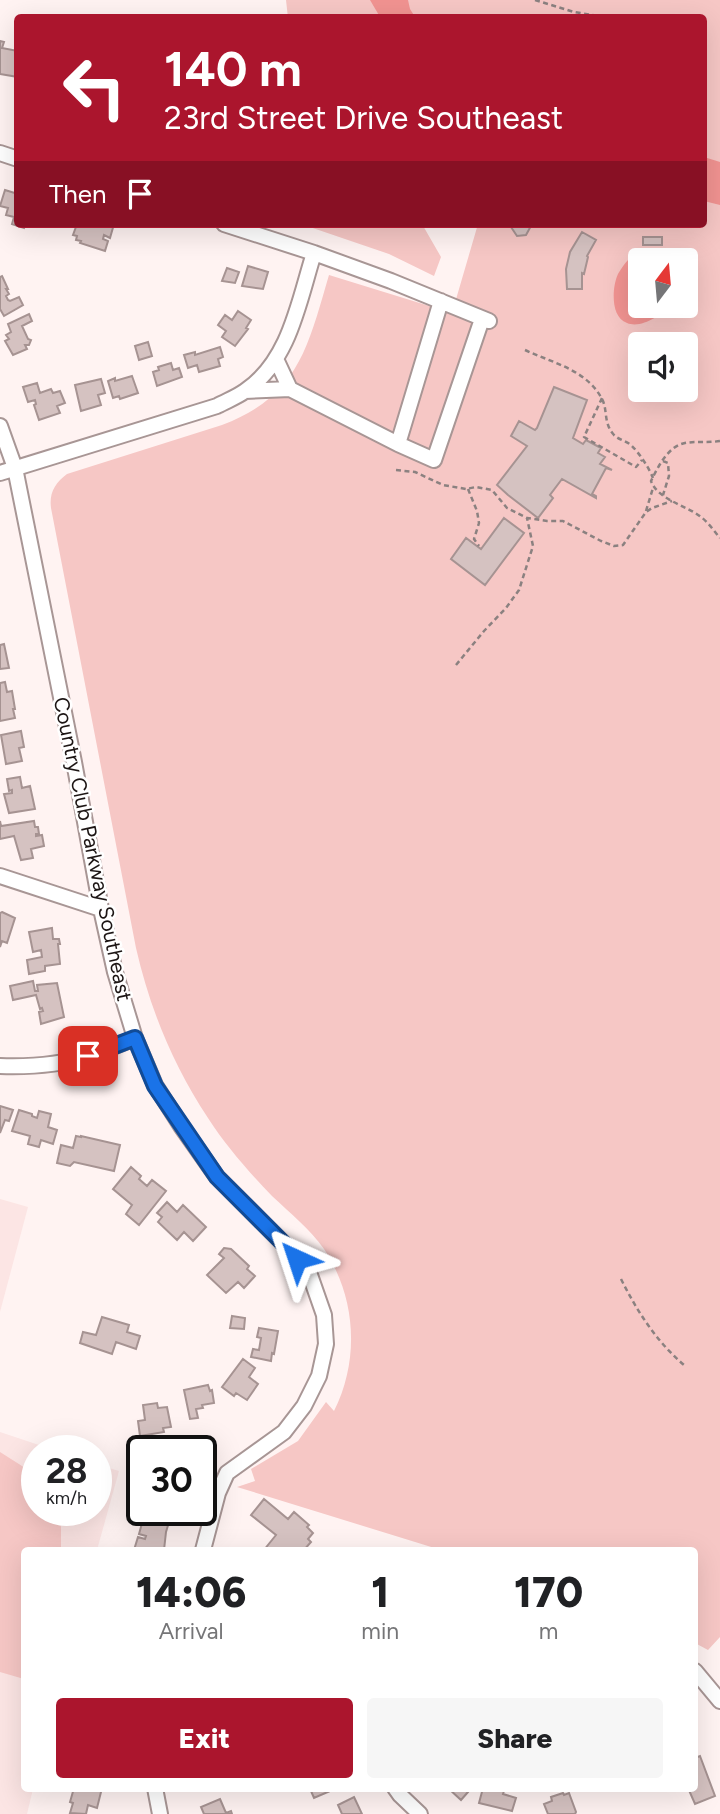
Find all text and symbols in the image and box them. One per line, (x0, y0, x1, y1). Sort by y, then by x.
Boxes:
text: 140 m (164, 39, 302, 98)
icon: left (49, 42, 140, 133)
text: 23rd Street Drive Southeast (164, 99, 563, 137)
icon: arrive (121, 175, 159, 213)
text: Then (49, 178, 107, 210)
north arrow (628, 248, 698, 318)
map controls (628, 248, 698, 402)
button: sound (628, 332, 698, 402)
street label: Country Club Parkway Southeast (49, 695, 137, 1003)
pin (58, 1026, 118, 1086)
icon: arrive (69, 1037, 107, 1075)
position arrow (260, 1222, 334, 1296)
speed limit sign: 30 (126, 1435, 217, 1526)
text: 28 (46, 1450, 87, 1492)
text: km/h (46, 1487, 87, 1509)
text: 14:06 (136, 1567, 246, 1618)
text: 1 (371, 1567, 389, 1618)
text: 170 (514, 1567, 583, 1618)
text: Arrival (159, 1617, 224, 1645)
text: min (361, 1617, 399, 1645)
text: m (539, 1617, 558, 1645)
button: Exit (56, 1698, 353, 1778)
button: Share (367, 1698, 663, 1778)

